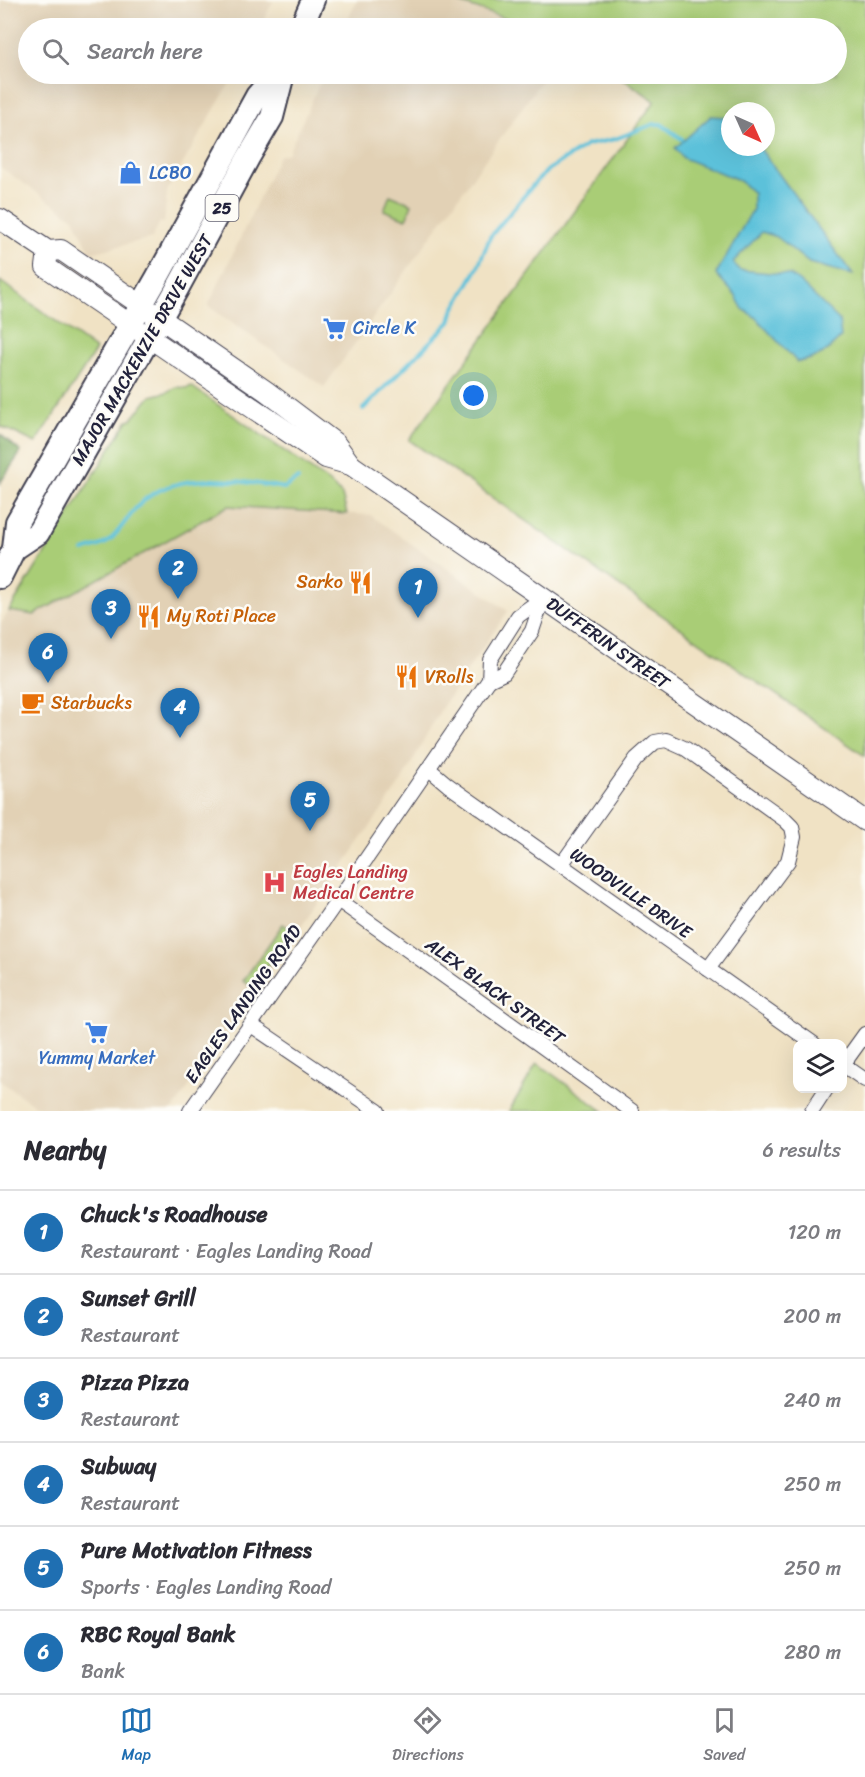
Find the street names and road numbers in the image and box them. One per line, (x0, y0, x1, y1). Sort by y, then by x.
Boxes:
road number: 25 (206, 195, 238, 221)
street label: MAJOR MACKENZIE DRIVE WEST (62, 227, 222, 472)
street label: DUFFERIN STREET (539, 588, 678, 698)
street label: WOODVILLE DRIVE (563, 839, 700, 948)
street label: EAGLES LANDING ROAD (176, 918, 310, 1090)
street label: ALEX BLACK STREET (417, 929, 573, 1053)

